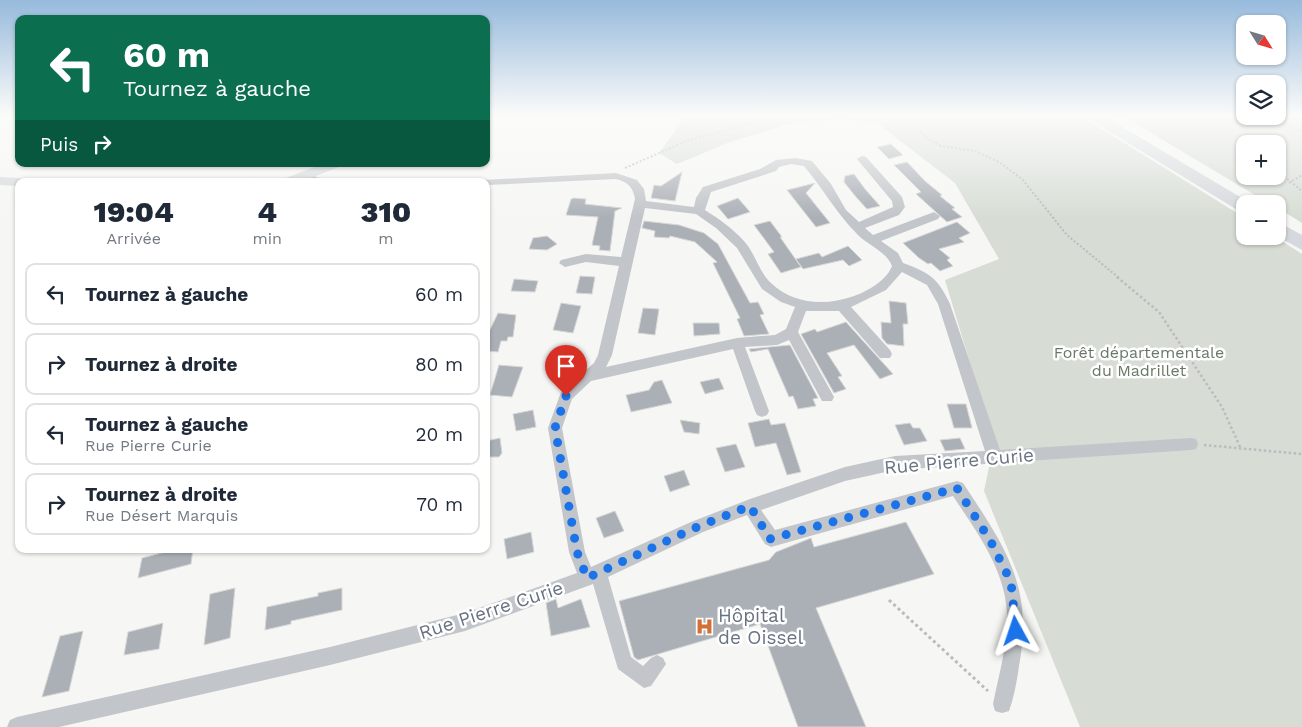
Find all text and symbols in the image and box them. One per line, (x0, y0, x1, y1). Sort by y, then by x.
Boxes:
north arrow (1236, 15, 1286, 65)
map controls (1236, 15, 1286, 245)
text: 60 m (123, 34, 210, 76)
icon: left (40, 35, 105, 100)
button: layers (1236, 75, 1286, 125)
text: Tournez à gauche (123, 76, 311, 101)
icon: right (88, 130, 116, 158)
text: Puis (40, 133, 78, 156)
button: + (1236, 135, 1286, 185)
text: 19:04 (94, 194, 174, 229)
text: 4 (257, 194, 277, 229)
text: 310 (361, 194, 411, 229)
button: − (1236, 195, 1286, 245)
text: Arrivée (106, 229, 161, 248)
text: min (253, 229, 282, 248)
text: m (378, 229, 394, 248)
icon: left (42, 280, 70, 308)
text: Tournez à gauche (85, 283, 248, 306)
text: 60 m (415, 283, 463, 306)
park label: Forêt départementale du Madrillet (1054, 343, 1224, 380)
pin (545, 345, 587, 396)
icon: right (42, 350, 70, 378)
icon: arrive (552, 352, 580, 380)
text: Tournez à droite (85, 353, 237, 376)
text: 80 m (415, 353, 463, 376)
text: Tournez à gauche (85, 413, 248, 436)
icon: left (42, 420, 70, 448)
text: 20 m (416, 423, 463, 446)
text: Rue Pierre Curie (85, 436, 212, 455)
street label: Rue Pierre Curie (883, 443, 1035, 479)
text: Tournez à droite (85, 483, 237, 506)
icon: right (42, 490, 70, 518)
text: 70 m (416, 493, 463, 516)
text: Rue Désert Marquis (85, 506, 238, 525)
street label: Rue Pierre Curie (416, 576, 566, 644)
place label: Hôpital de Oissel (718, 604, 804, 649)
position arrow (989, 604, 1041, 656)
hospital icon: Hôpital de Oissel (694, 616, 714, 636)

